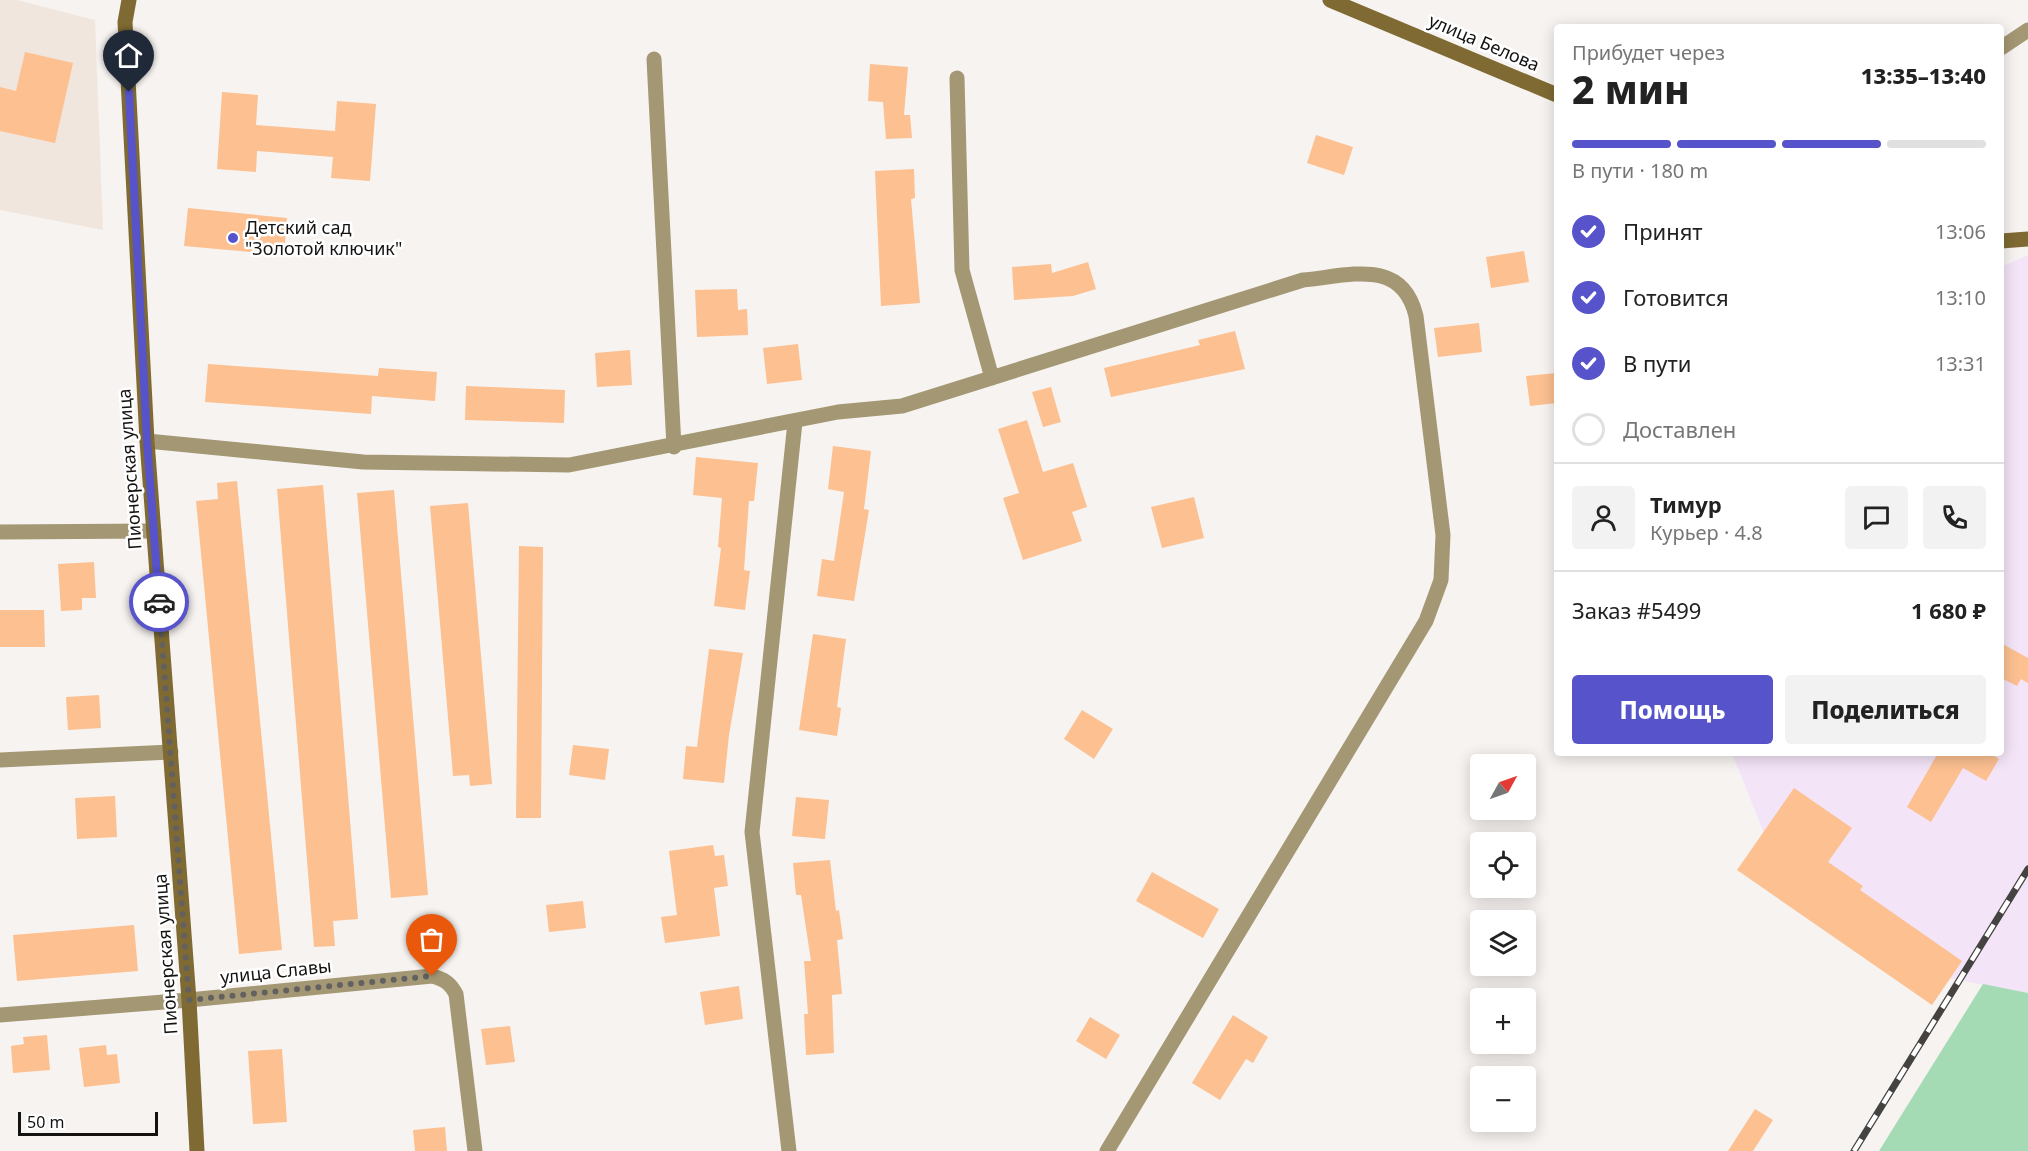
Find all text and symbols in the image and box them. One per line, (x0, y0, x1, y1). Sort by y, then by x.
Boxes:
street label: улица Белова (1425, 8, 1543, 76)
pin (103, 30, 154, 92)
icon: home (112, 39, 145, 72)
text: Прибудет через (1572, 39, 1725, 66)
text: 13:35–13:40 (1861, 60, 1986, 90)
text: 2 мин (1572, 62, 1690, 115)
text: В пути · 180 m (1572, 157, 1708, 184)
place label: Детский сад "Золотой ключик" (245, 215, 402, 260)
icon: check (1572, 215, 1605, 248)
text: Принят (1623, 216, 1703, 246)
text: 13:06 (1935, 218, 1986, 245)
marker: Детский сад "Золотой ключик" (226, 231, 240, 245)
icon: check (1572, 281, 1605, 314)
text: Готовится (1623, 282, 1729, 312)
text: 13:10 (1935, 284, 1986, 311)
icon: check (1572, 347, 1605, 380)
text: В пути (1623, 348, 1691, 378)
text: 13:31 (1935, 350, 1986, 377)
street label: Пионерская улица (111, 388, 147, 550)
text: Доставлен (1623, 414, 1736, 444)
button: person (1572, 486, 1635, 549)
button: chat (1845, 486, 1908, 549)
button: phone (1923, 486, 1986, 549)
text: Тимур (1650, 489, 1722, 519)
text: Курьер · 4.8 (1650, 519, 1763, 546)
courier (129, 572, 189, 632)
icon: car (143, 586, 176, 619)
text: Заказ #5499 (1572, 595, 1701, 625)
text: 1 680 ₽ (1911, 595, 1986, 625)
button: Помощь (1572, 675, 1773, 744)
button: Поделиться (1785, 675, 1986, 744)
north arrow (1470, 754, 1536, 820)
map controls (1470, 754, 1536, 1132)
button: locate (1470, 832, 1536, 898)
street label: Пионерская улица (147, 873, 183, 1035)
button: layers (1470, 910, 1536, 976)
pin (406, 914, 457, 976)
icon: bag (415, 923, 448, 956)
street label: улица Славы (219, 953, 333, 989)
button: + (1470, 988, 1536, 1054)
button: − (1470, 1066, 1536, 1132)
scale bar (18, 1109, 158, 1136)
text: 50 m (27, 1111, 64, 1133)

